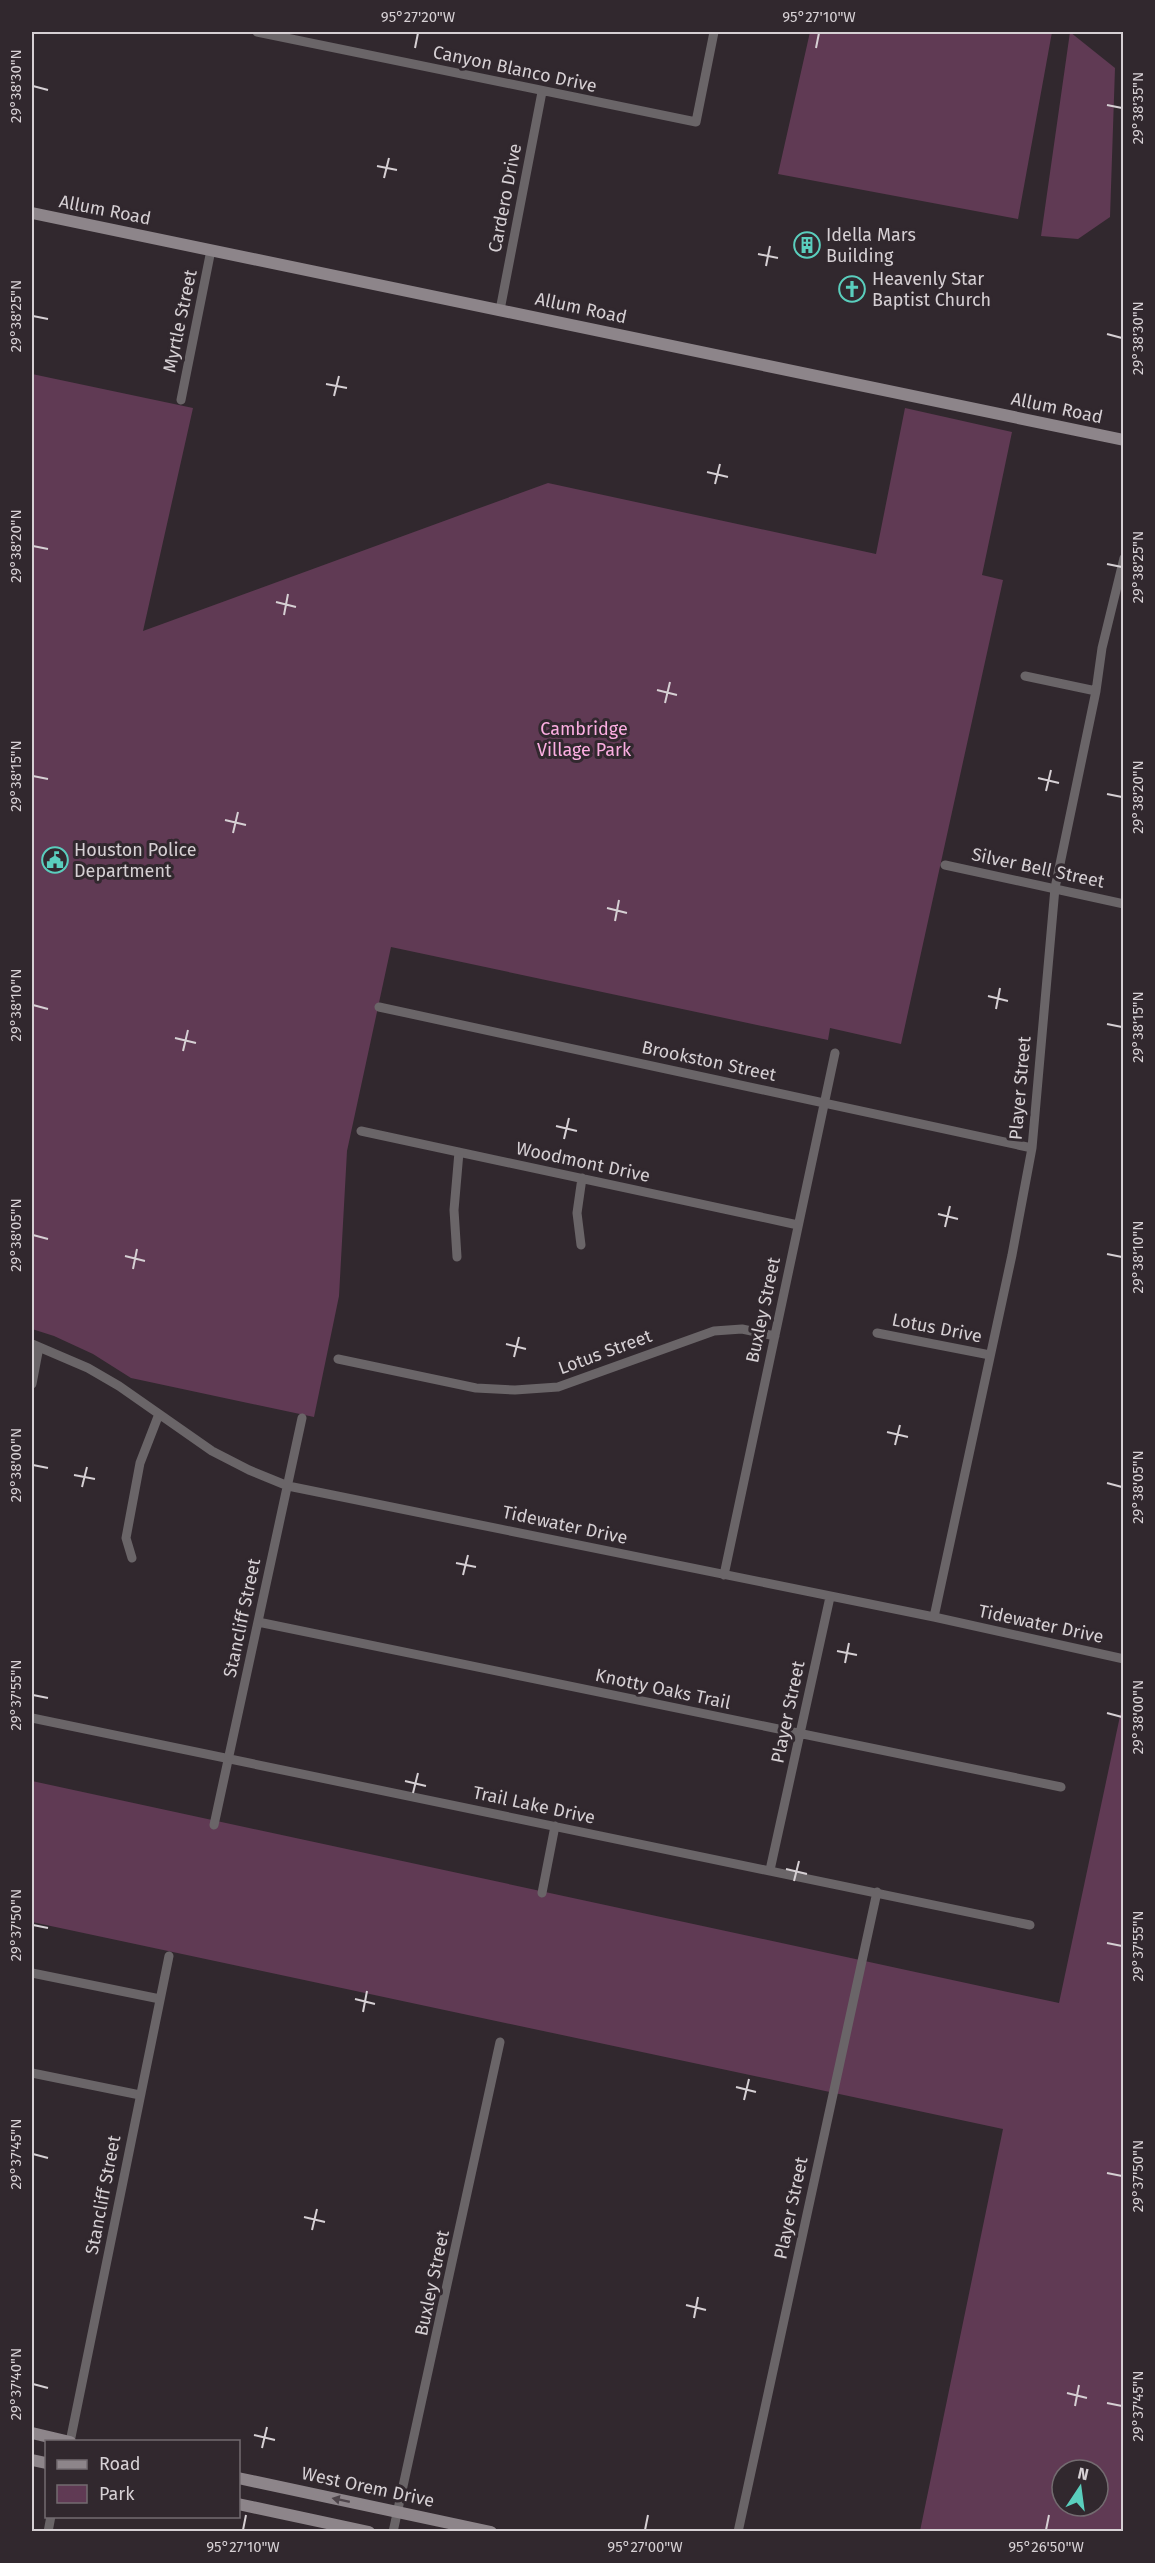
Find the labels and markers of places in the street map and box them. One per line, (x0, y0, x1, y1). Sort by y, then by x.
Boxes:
place label: Idella Mars Building (826, 224, 916, 267)
building icon: Idella Mars Building (792, 230, 822, 260)
place label: Heavenly Star Baptist Church (872, 268, 991, 311)
church icon: Heavenly Star Baptist Church (837, 274, 867, 304)
place label: Houston Police Department (74, 839, 197, 882)
public building icon: Houston Police Department (40, 845, 70, 875)

